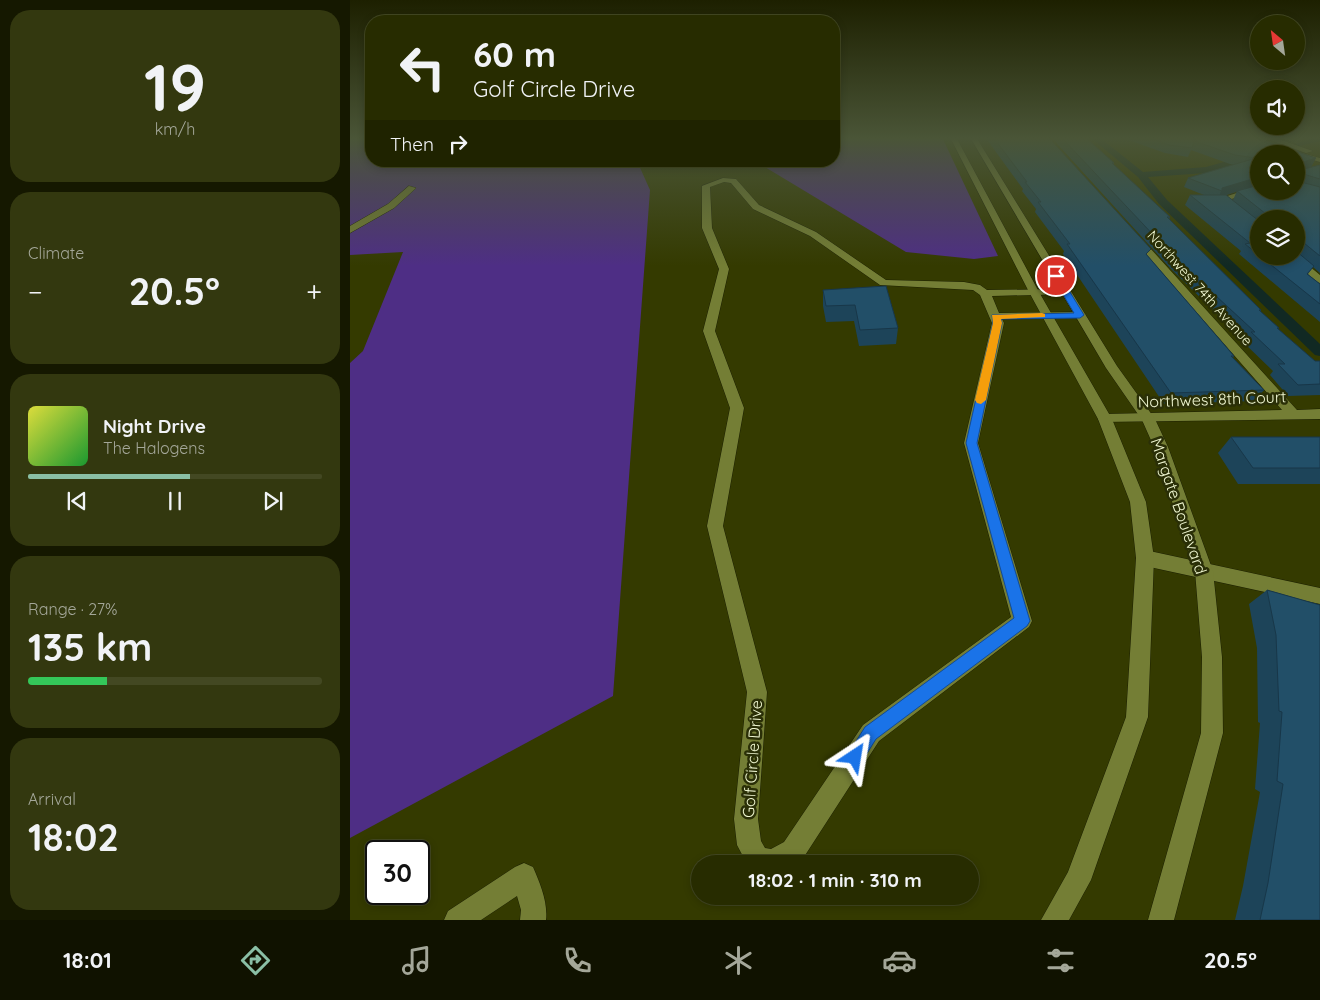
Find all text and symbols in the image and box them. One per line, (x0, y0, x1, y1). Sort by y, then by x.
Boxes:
north arrow (1250, 15, 1305, 70)
map controls (1250, 15, 1305, 265)
text: 60 m (473, 32, 556, 76)
icon: left (390, 35, 455, 100)
text: 19 (144, 46, 206, 127)
text: Golf Circle Drive (473, 75, 635, 103)
button: sound (1250, 80, 1305, 135)
text: km/h (155, 119, 195, 139)
icon: right (444, 130, 472, 158)
text: Then (390, 132, 434, 156)
button: search (1250, 145, 1305, 200)
button: layers (1250, 210, 1305, 265)
street label: Northwest 74th Avenue (1144, 227, 1256, 349)
text: Climate (28, 243, 84, 263)
pin (1035, 255, 1077, 297)
icon: arrive (1042, 262, 1070, 290)
text: 20.5° (129, 267, 220, 315)
text: − (28, 274, 43, 309)
text: + (306, 274, 322, 309)
street label: Northwest 8th Court (1137, 386, 1287, 412)
text: Night Drive (103, 414, 206, 438)
street label: Margate Boulevard (1146, 435, 1212, 577)
text: The Halogens (103, 438, 205, 458)
icon: previous (63, 487, 91, 515)
icon: pause (161, 487, 189, 515)
icon: next (259, 487, 287, 515)
text: Range · 27% (28, 599, 117, 619)
text: 135 km (28, 623, 152, 671)
street label: Golf Circle Drive (738, 699, 766, 819)
position arrow (828, 730, 880, 782)
text: Arrival (28, 789, 76, 809)
text: 18:02 (28, 813, 119, 861)
speed limit sign: 30 (365, 840, 430, 905)
text: 18:02 · 1 min · 310 m (748, 868, 922, 892)
icon: directions (238, 943, 273, 978)
icon: music (399, 943, 434, 978)
icon: phone (560, 943, 595, 978)
icon: climate (721, 943, 756, 978)
icon: car (882, 943, 917, 978)
icon: filters (1043, 943, 1078, 978)
text: 18:01 (63, 946, 112, 974)
text: 20.5° (1204, 946, 1257, 974)

